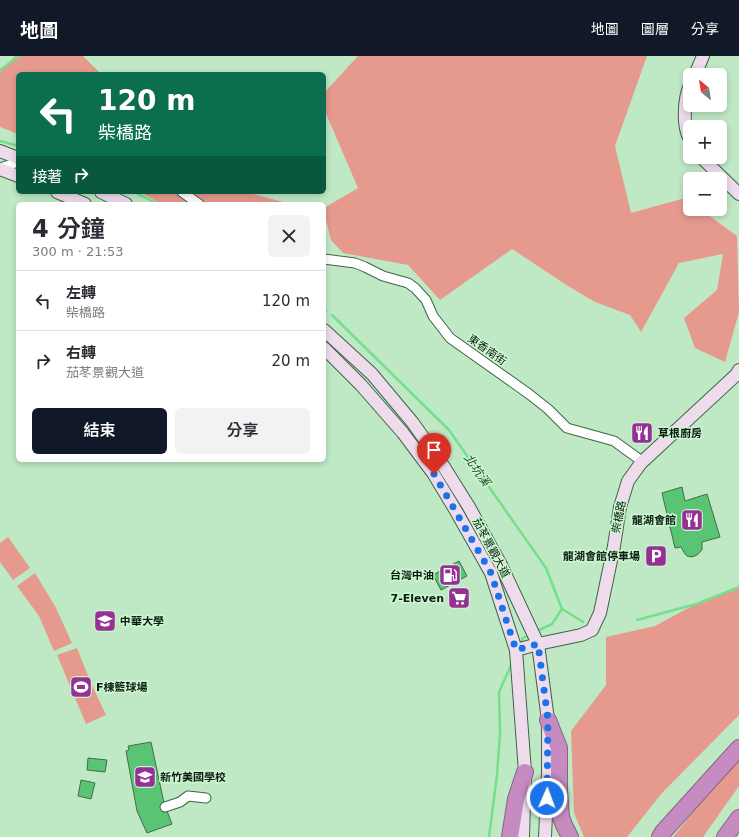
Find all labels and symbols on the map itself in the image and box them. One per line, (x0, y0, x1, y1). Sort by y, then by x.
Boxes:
north arrow (683, 68, 727, 112)
street label: 東香南街 (465, 332, 509, 368)
restaurant icon: 草根廚房 (629, 420, 655, 446)
place label: 草根廚房 (658, 427, 702, 440)
pin (417, 433, 451, 474)
water label: 北坑溪 (461, 451, 494, 490)
street label: 柴橋路 (609, 500, 629, 534)
restaurant icon: 龍湖會館 (679, 507, 705, 533)
place label: 龍湖會館 (632, 514, 676, 527)
street label: 茄苳景觀大道 (470, 516, 512, 580)
parking icon: 龍湖會館停車場 (643, 543, 669, 569)
place label: 龍湖會館停車場 (563, 550, 640, 563)
fuel station icon: 台灣中油 (437, 562, 463, 588)
place label: 台灣中油 (390, 569, 434, 582)
supermarket icon: 7-Eleven (446, 585, 472, 611)
place label: 7-Eleven (391, 592, 444, 605)
school or university icon: 中華大學 (92, 608, 118, 634)
place label: 中華大學 (120, 615, 164, 628)
sports icon: F棟籃球場 (68, 674, 94, 700)
place label: F棟籃球場 (96, 681, 148, 694)
school or university icon: 新竹美國學校 (132, 764, 158, 790)
place label: 新竹美國學校 (160, 771, 226, 784)
position arrow (526, 777, 568, 819)

